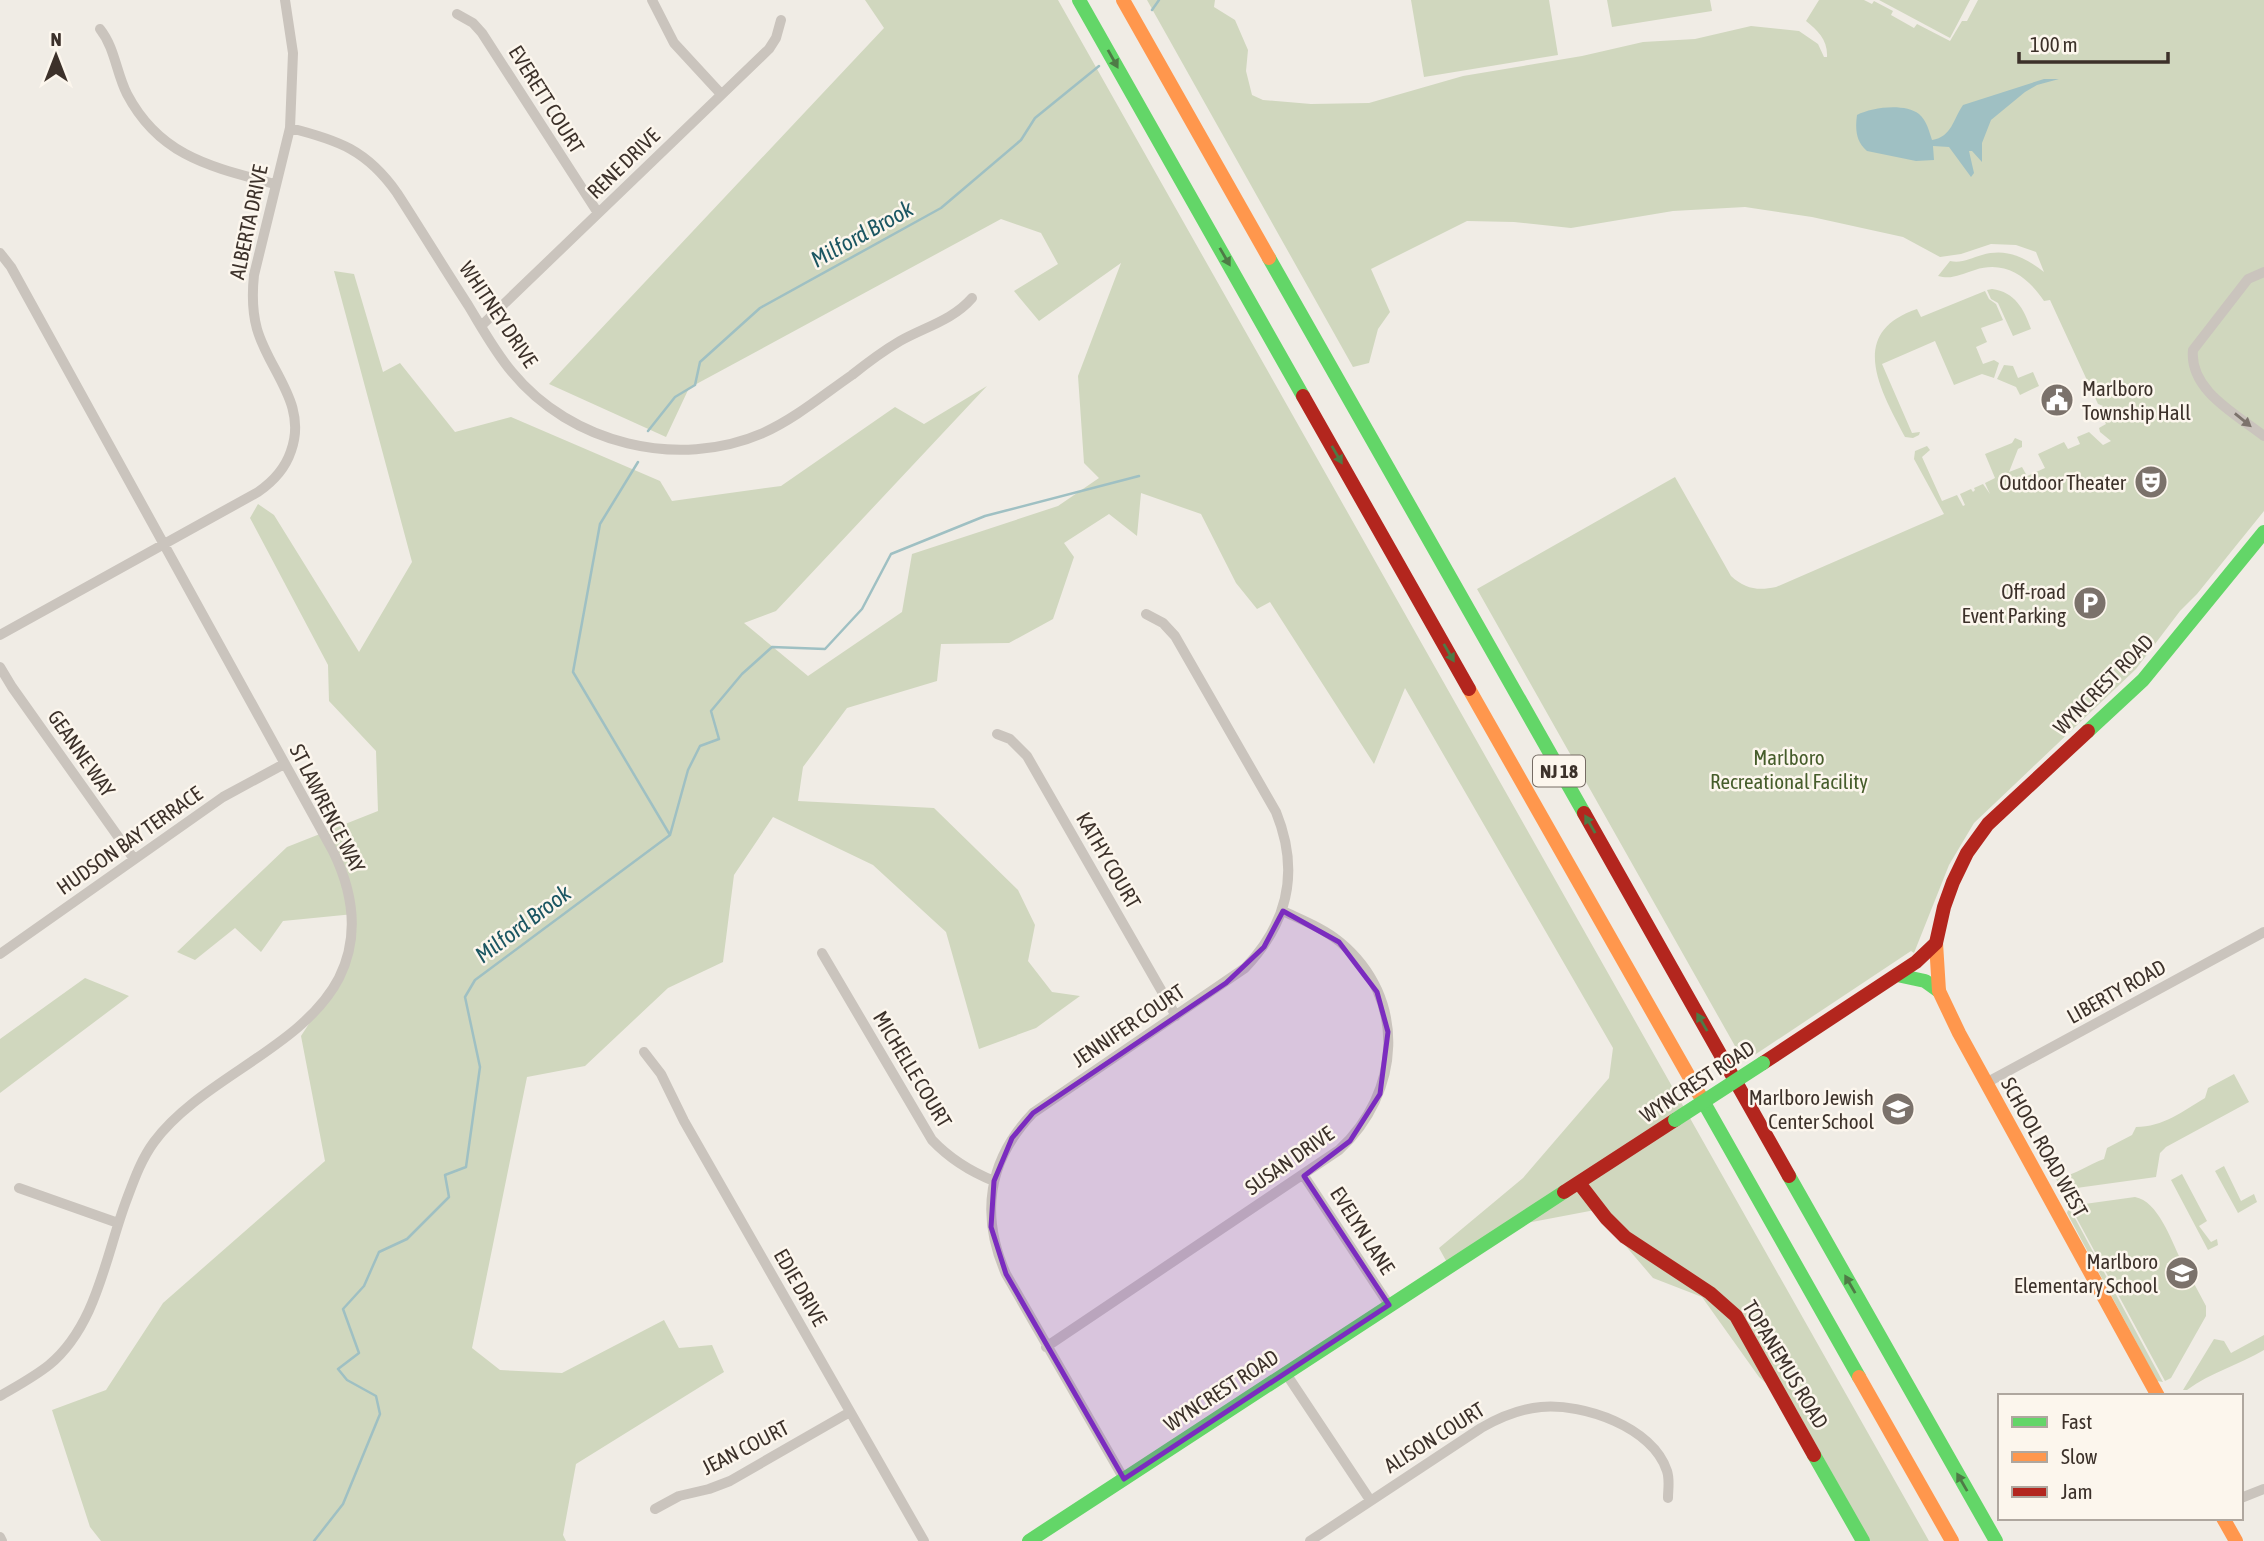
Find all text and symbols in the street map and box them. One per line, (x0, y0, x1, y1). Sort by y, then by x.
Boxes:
north arrow (21, 21, 91, 91)
scale bar (2019, 21, 2168, 65)
text: N (50, 28, 62, 50)
text: 100 m (2030, 32, 2078, 56)
street label: EVERETT COURT (504, 41, 590, 157)
one-way arrow (1107, 50, 1119, 69)
street label: RENE DRIVE (582, 123, 664, 203)
street label: ALBERTA DRIVE (224, 163, 272, 281)
water label: Milford Brook (806, 195, 918, 273)
one-way arrow (1219, 248, 1231, 267)
street label: WHITNEY DRIVE (455, 257, 543, 371)
place label: Marlboro Township Hall (2082, 376, 2191, 424)
public building icon: Marlboro Township Hall (2038, 381, 2076, 419)
one-way arrow (2234, 412, 2252, 427)
one-way arrow (1331, 446, 1343, 465)
theatre icon: Outdoor Theater (2132, 463, 2170, 501)
place label: Outdoor Theater (1999, 470, 2127, 494)
place label: Off-road Event Parking (1961, 579, 2066, 627)
parking icon: Off-road Event Parking (2071, 584, 2109, 622)
street label: WYNCREST ROAD (2048, 629, 2158, 739)
one-way arrow (1443, 644, 1455, 663)
street label: GEANNE WAY (43, 705, 121, 802)
street label: ST LAWRENCE WAY (285, 740, 371, 877)
park label: Marlboro Recreational Facility (1710, 745, 1868, 793)
road number: NJ 18 (1533, 756, 1585, 786)
street label: HUDSON BAY TERRACE (52, 781, 206, 899)
street label: KATHY COURT (1072, 808, 1146, 912)
one-way arrow (1584, 814, 1596, 834)
water label: Milford Brook (470, 879, 577, 968)
street label: LIBERTY ROAD (2063, 954, 2169, 1028)
street label: JENNIFER COURT (1067, 979, 1189, 1071)
street label: MICHELLE COURT (869, 1006, 957, 1132)
one-way arrow (1696, 1012, 1708, 1031)
street label: WYNCREST ROAD (1635, 1035, 1759, 1127)
street label: SCHOOL ROAD WEST (1997, 1073, 2093, 1221)
place label: Marlboro Jewish Center School (1749, 1085, 1874, 1133)
school or university icon: Marlboro Jewish Center School (1879, 1090, 1917, 1128)
street label: SUSAN DRIVE (1240, 1121, 1338, 1199)
street label: EVELYN LANE (1326, 1182, 1400, 1278)
street label: EDIE DRIVE (769, 1244, 833, 1330)
place label: Marlboro Elementary School (2014, 1249, 2158, 1297)
school or university icon: Marlboro Elementary School (2163, 1254, 2201, 1292)
one-way arrow (1844, 1274, 1856, 1293)
street label: TOPANEMUS ROAD (1738, 1296, 1834, 1432)
street label: WYNCREST ROAD (1159, 1344, 1283, 1436)
legend (1998, 1394, 2243, 1520)
street label: ALISON COURT (1380, 1397, 1488, 1477)
text: Fast (2061, 1409, 2092, 1433)
street label: JEAN COURT (697, 1415, 793, 1479)
text: Slow (2061, 1444, 2098, 1468)
one-way arrow (1956, 1472, 1968, 1491)
text: Jam (2061, 1479, 2093, 1503)

